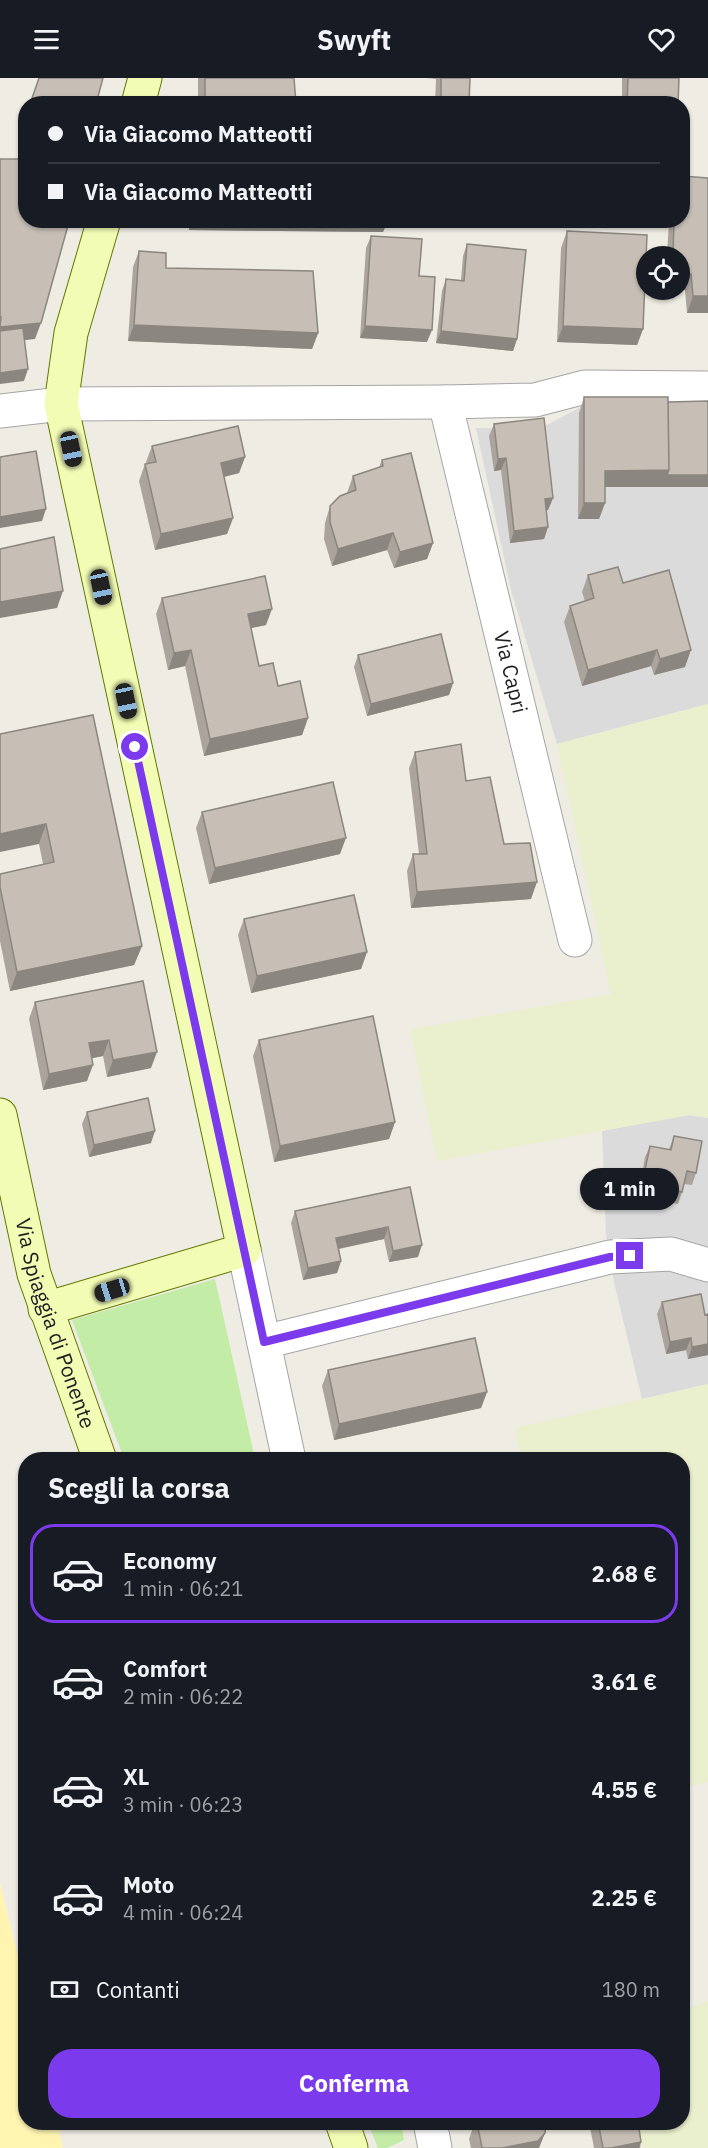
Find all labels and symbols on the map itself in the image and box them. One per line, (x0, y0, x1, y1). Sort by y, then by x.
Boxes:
car (58, 430, 84, 468)
car (88, 568, 114, 606)
street label: Via Capri (488, 628, 535, 716)
car (113, 682, 139, 720)
route start (121, 733, 148, 760)
callout: 1 min (580, 1169, 680, 1211)
street label: Via Spiaggia di Ponente (10, 1216, 103, 1432)
route end (616, 1242, 643, 1269)
car (92, 1276, 132, 1304)

